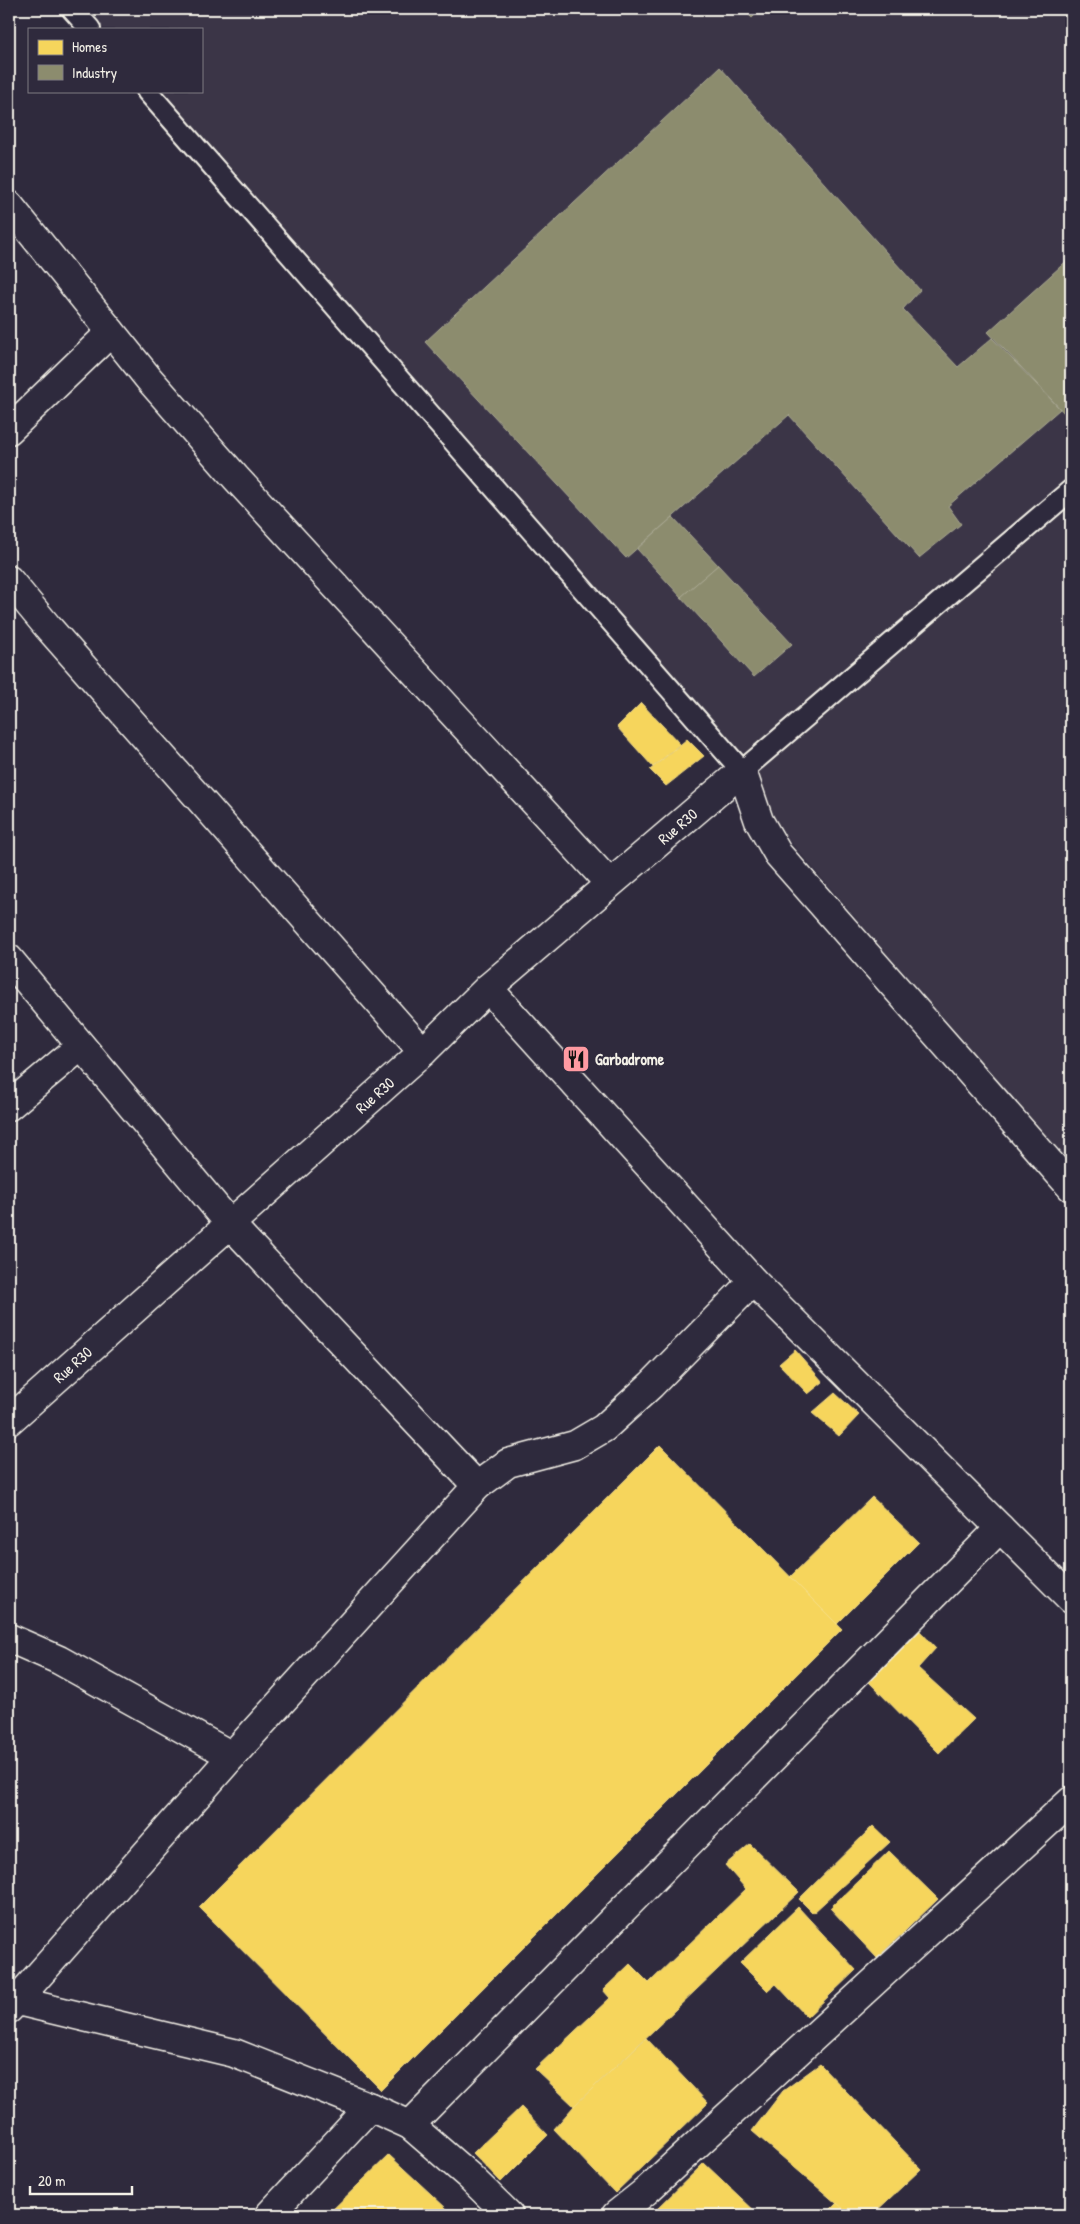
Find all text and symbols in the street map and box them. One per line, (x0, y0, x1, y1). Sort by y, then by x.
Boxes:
legend (28, 28, 202, 92)
text: Homes (72, 36, 107, 57)
text: Industry (72, 62, 117, 83)
street label: Rue R30 (653, 803, 702, 849)
restaurant icon: Garbadrome (561, 1044, 591, 1074)
place label: Garbadrome (595, 1048, 665, 1070)
street label: Rue R30 (351, 1072, 399, 1118)
street label: Rue R30 (48, 1341, 97, 1388)
scale bar (30, 2164, 132, 2196)
text: 20 m (38, 2170, 65, 2191)

